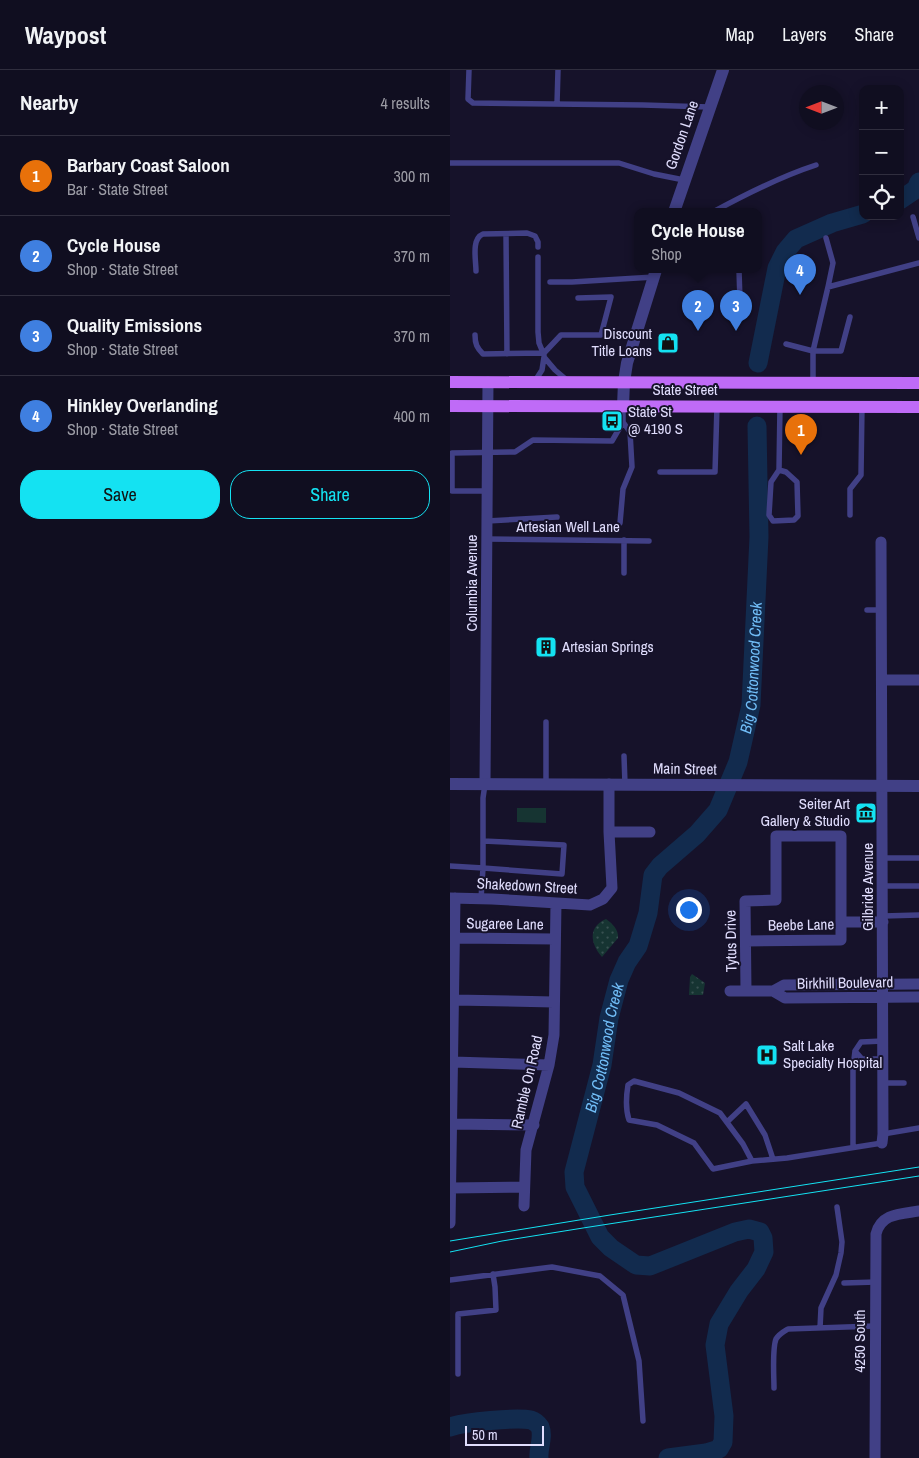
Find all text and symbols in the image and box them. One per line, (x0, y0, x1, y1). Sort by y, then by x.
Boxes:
text: Waypost (25, 19, 106, 51)
text: Map (726, 22, 754, 47)
text: Layers (782, 22, 827, 47)
text: Share (855, 22, 894, 47)
north arrow (799, 85, 844, 130)
map controls (859, 85, 904, 220)
button: + (859, 85, 904, 130)
text: Nearby (20, 88, 78, 117)
text: 4 results (380, 92, 430, 114)
street label: Gordon Lane (660, 97, 703, 172)
button: − (859, 130, 904, 175)
text: Barbary Coast Saloon (67, 152, 230, 178)
text: 1 (32, 165, 40, 187)
text: 300 m (394, 165, 430, 187)
button: locate (859, 175, 904, 220)
text: Bar · State Street (67, 178, 168, 200)
popup (634, 208, 762, 273)
text: Cycle House (651, 217, 745, 243)
text: Cycle House (67, 232, 161, 258)
text: Shop (651, 243, 682, 265)
text: 2 (32, 245, 40, 267)
text: 370 m (394, 245, 430, 267)
pin: 4 (784, 254, 816, 295)
text: Shop · State Street (67, 258, 178, 280)
pin: 2 (682, 290, 714, 331)
pin: 3 (720, 290, 752, 331)
text: Quality Emissions (67, 312, 202, 338)
place label: Discount Title Loans (591, 323, 653, 361)
text: 3 (32, 325, 40, 347)
text: 370 m (394, 325, 430, 347)
shop icon: Discount Title Loans (656, 331, 680, 355)
text: Shop · State Street (67, 338, 178, 360)
street label: State Street (653, 379, 718, 400)
text: Hinkley Overlanding (67, 392, 218, 418)
place label: State St @ 4190 S (628, 401, 683, 439)
text: 4 (32, 405, 40, 427)
text: 400 m (394, 405, 430, 427)
bus stop icon: State St @ 4190 S (600, 409, 624, 433)
pin: 1 (785, 414, 817, 455)
text: Shop · State Street (67, 418, 178, 440)
button: Save (20, 470, 220, 519)
button: Share (230, 470, 430, 519)
street label: Artesian Well Lane (515, 516, 620, 537)
street label: Columbia Avenue (461, 534, 482, 631)
water label: Big Cottonwood Creek (734, 601, 767, 736)
building icon: Artesian Springs (534, 635, 558, 659)
place label: Artesian Springs (561, 636, 654, 657)
street label: Main Street (653, 757, 718, 780)
place label: Seiter Art Gallery & Studio (760, 793, 851, 831)
museum icon: Seiter Art Gallery & Studio (854, 801, 878, 825)
street label: Gilbride Avenue (857, 843, 878, 931)
street label: Shakedown Street (476, 872, 578, 899)
your location (676, 897, 702, 923)
street label: Tytus Drive (719, 910, 742, 972)
street label: Sugaree Lane (466, 912, 544, 935)
street label: Beebe Lane (768, 913, 834, 936)
street label: Birkhill Boulevard (797, 971, 893, 994)
water label: Big Cottonwood Creek (579, 980, 629, 1115)
street label: Ramble On Road (506, 1033, 547, 1131)
place label: Salt Lake Specialty Hospital (783, 1035, 882, 1073)
hospital icon: Salt Lake Specialty Hospital (755, 1043, 779, 1067)
street label: 4250 South (849, 1310, 870, 1372)
scale bar (465, 1423, 544, 1446)
text: 50 m (472, 1426, 498, 1444)

